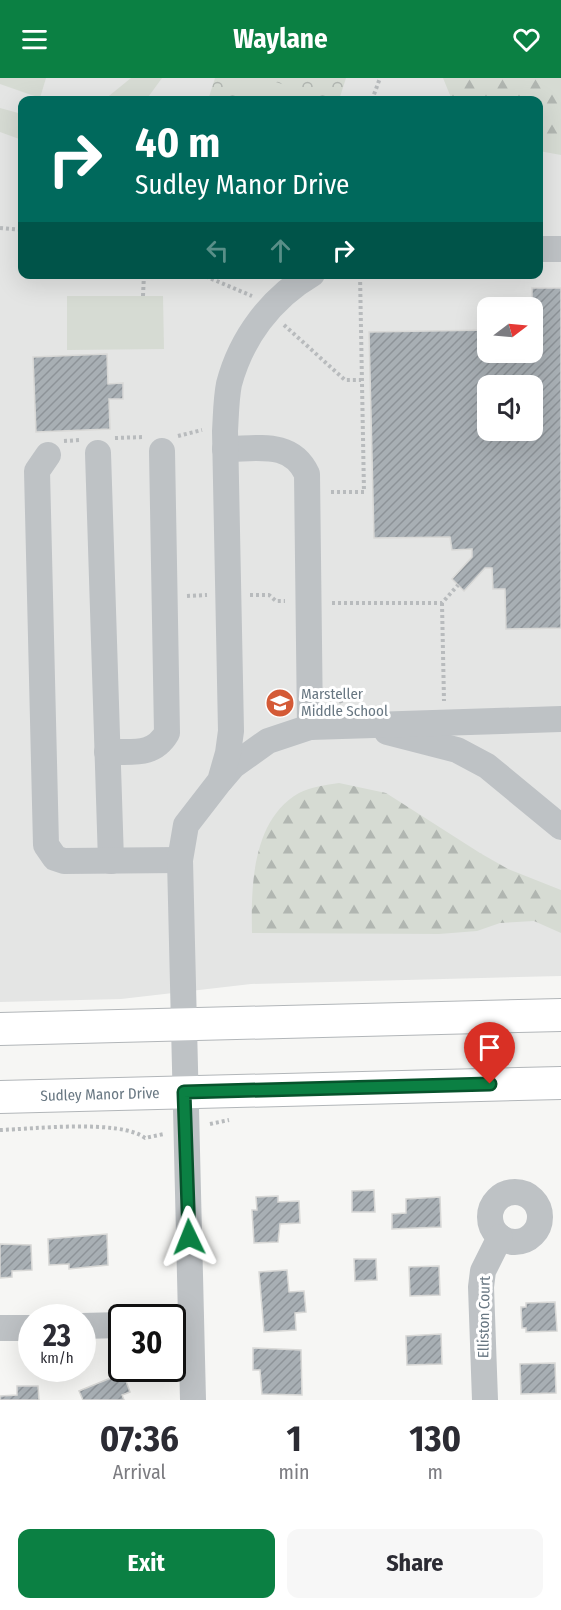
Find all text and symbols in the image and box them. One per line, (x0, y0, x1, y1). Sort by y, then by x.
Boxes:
icon: menu (18, 23, 51, 56)
text: Waylane (233, 23, 328, 55)
icon: heart (510, 23, 543, 56)
text: 40 m (135, 118, 220, 168)
icon: right (36, 120, 114, 198)
text: Sudley Manor Drive (135, 169, 349, 201)
icon: left (201, 234, 234, 267)
icon: ahead (264, 234, 297, 267)
icon: right (327, 234, 360, 267)
north arrow (477, 297, 543, 363)
map controls (477, 297, 543, 441)
button: sound (477, 375, 543, 441)
place label: Marsteller Middle School (301, 685, 388, 720)
school or university icon: Marsteller Middle School (264, 687, 296, 719)
pin (464, 1022, 515, 1084)
icon: arrive (473, 1031, 506, 1064)
street label: Sudley Manor Drive (40, 1084, 160, 1105)
position arrow (157, 1205, 221, 1269)
street label: Elliston Court (474, 1276, 494, 1358)
speed limit sign: 30 (108, 1304, 186, 1382)
text: 23 (43, 1318, 71, 1354)
text: km/h (40, 1349, 74, 1367)
text: 07:36 (100, 1417, 179, 1461)
text: 1 (286, 1417, 302, 1461)
text: 130 (409, 1417, 461, 1461)
text: Arrival (113, 1460, 166, 1484)
text: min (279, 1460, 310, 1484)
text: m (428, 1460, 443, 1484)
button: Exit (18, 1529, 275, 1598)
button: Share (287, 1529, 543, 1598)

